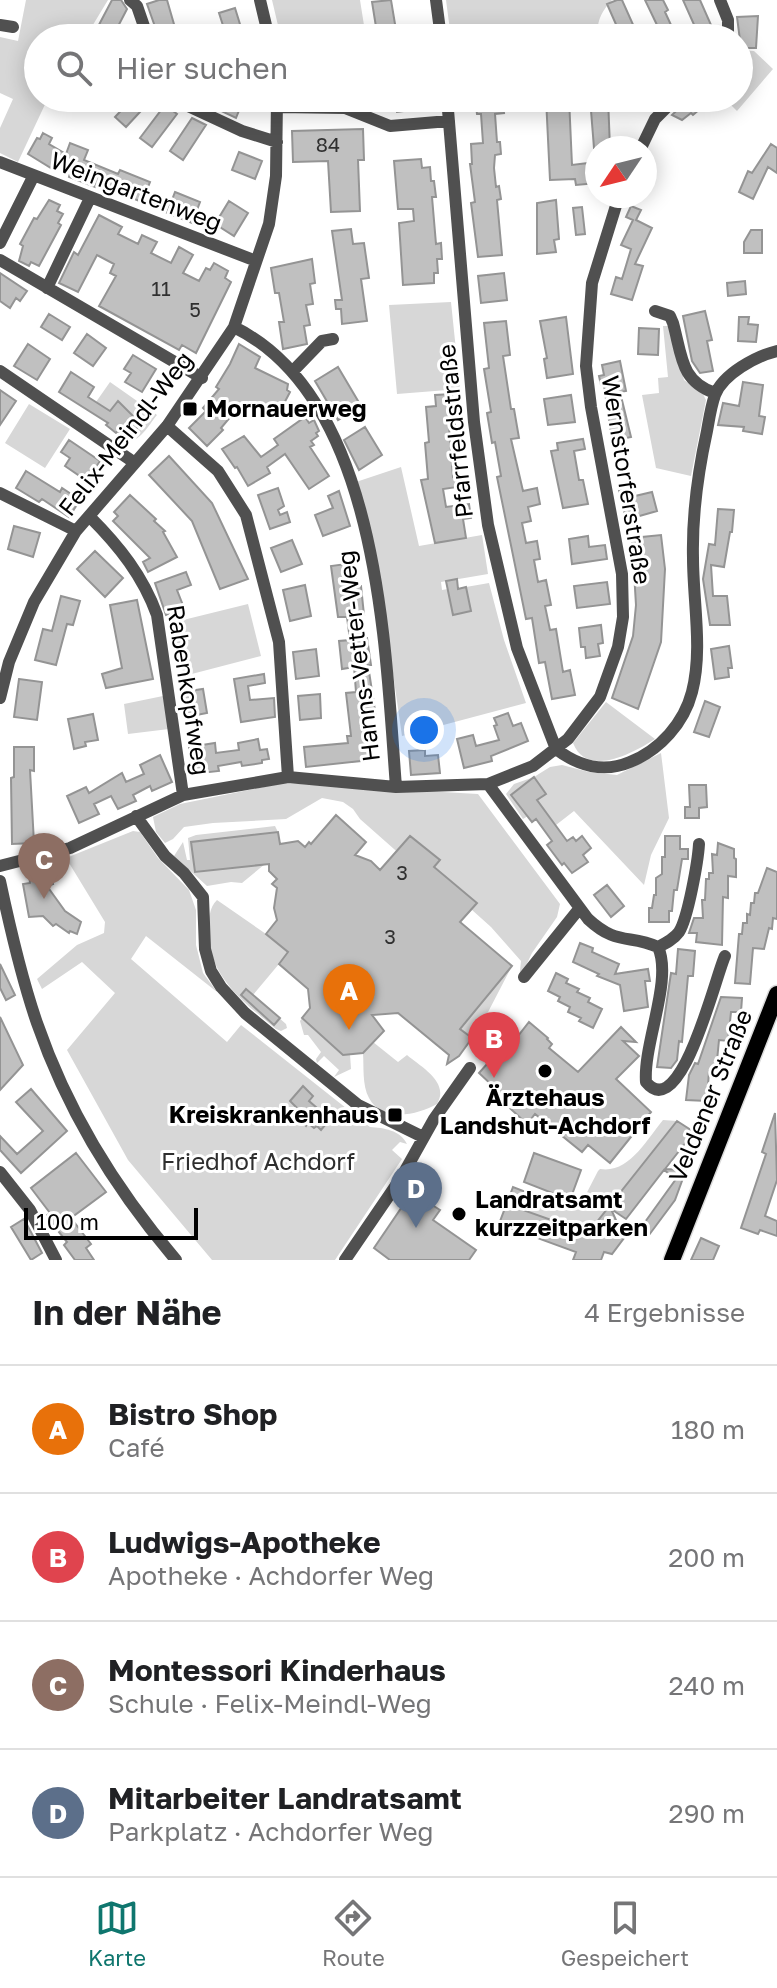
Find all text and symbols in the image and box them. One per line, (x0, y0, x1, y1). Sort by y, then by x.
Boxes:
search box (24, 24, 753, 112)
icon: search (52, 46, 96, 90)
text: Hier suchen (116, 50, 288, 86)
house number: 84 (316, 132, 340, 156)
north arrow (585, 136, 657, 208)
street label: Weingartenweg (47, 145, 226, 237)
house number: 11 (151, 276, 171, 300)
house number: 5 (189, 297, 201, 321)
street label: Pfarrfeldstraße (431, 343, 478, 519)
street label: Felix-Meindl-Weg (52, 345, 198, 521)
street label: Wernstorferstraße (597, 373, 658, 586)
place label: Mornauerweg (206, 393, 367, 422)
marker: Mornauerweg (181, 400, 199, 418)
street label: Hanns-Vetter-Weg (330, 549, 385, 763)
street label: Rabenkopfweg (162, 602, 217, 777)
your location (404, 710, 444, 750)
pin: C (18, 833, 70, 899)
house number: 3 (396, 860, 408, 884)
house number: 3 (384, 924, 396, 948)
pin: A (323, 964, 375, 1030)
street label: Veldener Straße (662, 1005, 757, 1186)
pin: B (468, 1012, 520, 1078)
marker: Ärztehaus Landshut-Achdorf (536, 1062, 554, 1080)
place label: Ärztehaus Landshut-Achdorf (440, 1082, 651, 1139)
place label: Kreiskrankenhaus (169, 1099, 379, 1128)
marker: Kreiskrankenhaus (386, 1106, 404, 1124)
park label: Friedhof Achdorf (161, 1146, 355, 1175)
pin: D (390, 1162, 442, 1228)
place label: Landratsamt kurzzeitparken (475, 1184, 648, 1241)
scale bar (24, 1204, 198, 1240)
marker: Landratsamt kurzzeitparken (450, 1205, 468, 1223)
text: 100 m (36, 1208, 99, 1235)
text: In der Nähe (32, 1292, 222, 1332)
text: 4 Ergebnisse (584, 1297, 745, 1328)
text: Bistro Shop (108, 1396, 277, 1432)
text: A (49, 1414, 67, 1445)
text: 180 m (671, 1414, 745, 1445)
text: Café (108, 1432, 165, 1463)
text: Ludwigs-Apotheke (108, 1524, 381, 1560)
text: B (49, 1542, 67, 1573)
text: 200 m (668, 1542, 745, 1573)
text: Apotheke · Achdorfer Weg (108, 1560, 434, 1591)
text: Montessori Kinderhaus (108, 1652, 446, 1688)
text: C (49, 1670, 67, 1701)
text: 240 m (668, 1670, 745, 1701)
text: Schule · Felix-Meindl-Weg (108, 1688, 432, 1719)
text: Mitarbeiter Landratsamt (108, 1780, 462, 1816)
text: D (49, 1798, 67, 1829)
text: 290 m (669, 1798, 745, 1829)
text: Parkplatz · Achdorfer Weg (108, 1816, 434, 1847)
tab: Karte (88, 1896, 146, 1971)
tab: Route (322, 1896, 385, 1971)
tab: Gespeichert (561, 1896, 689, 1971)

